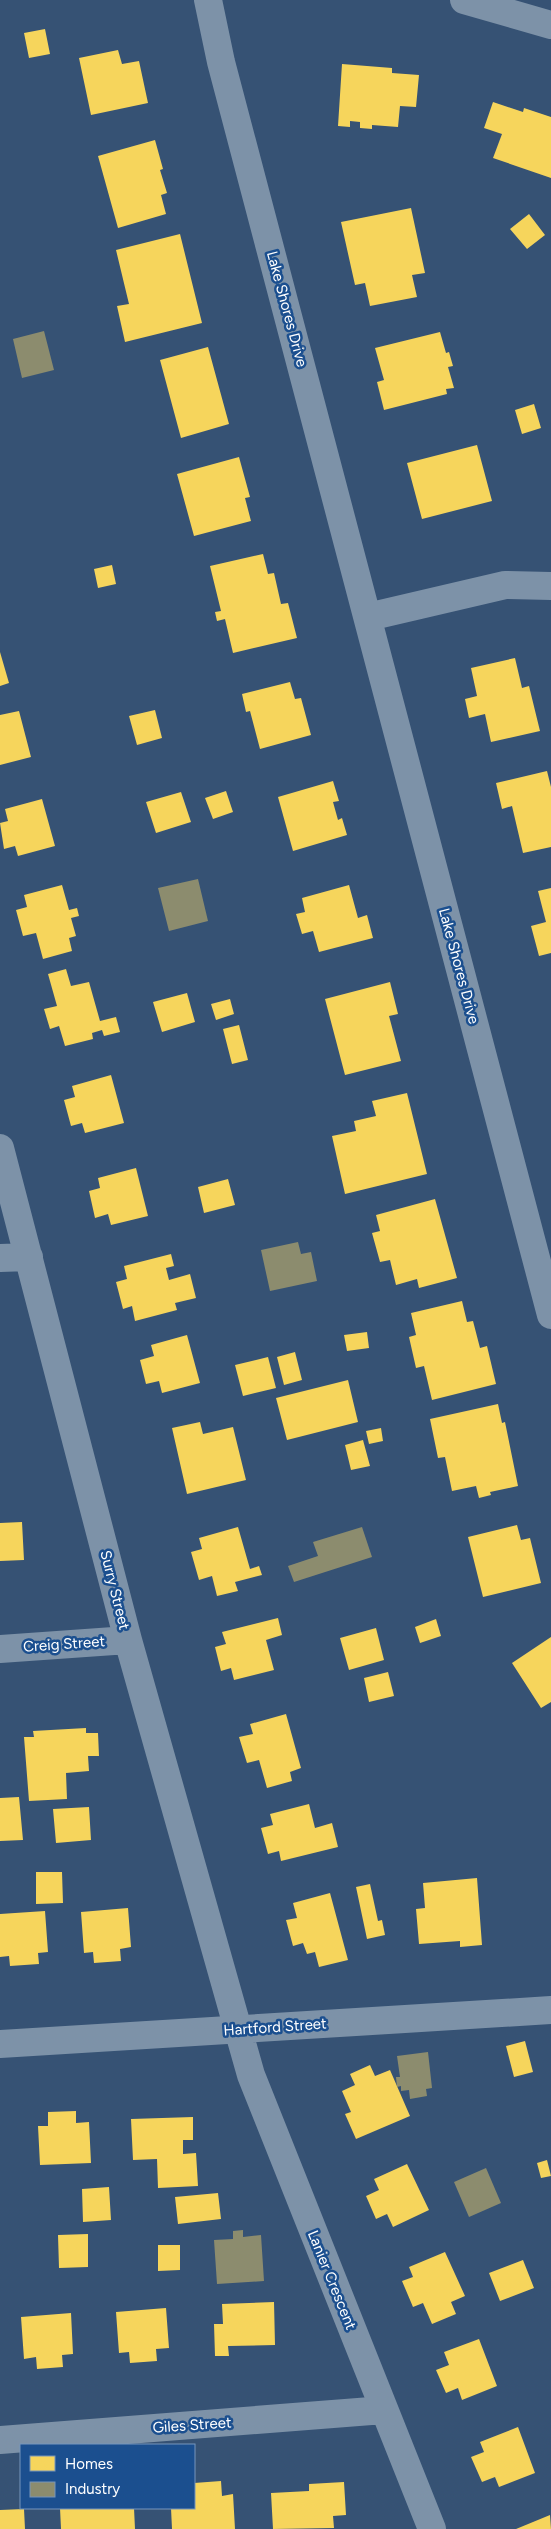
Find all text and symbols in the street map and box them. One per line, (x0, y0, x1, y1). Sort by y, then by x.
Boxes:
street label: Lake Shores Drive (263, 249, 311, 369)
street label: Lake Shores Drive (435, 906, 483, 1026)
street label: Surry Street (96, 1548, 134, 1632)
street label: Creig Street (22, 1632, 106, 1656)
street label: Hartford Street (223, 2014, 328, 2040)
street label: Lanier Crescent (304, 2228, 360, 2333)
street label: Giles Street (152, 2413, 232, 2437)
legend (20, 2444, 195, 2509)
text: Homes (65, 2455, 113, 2473)
text: Industry (65, 2480, 120, 2498)

